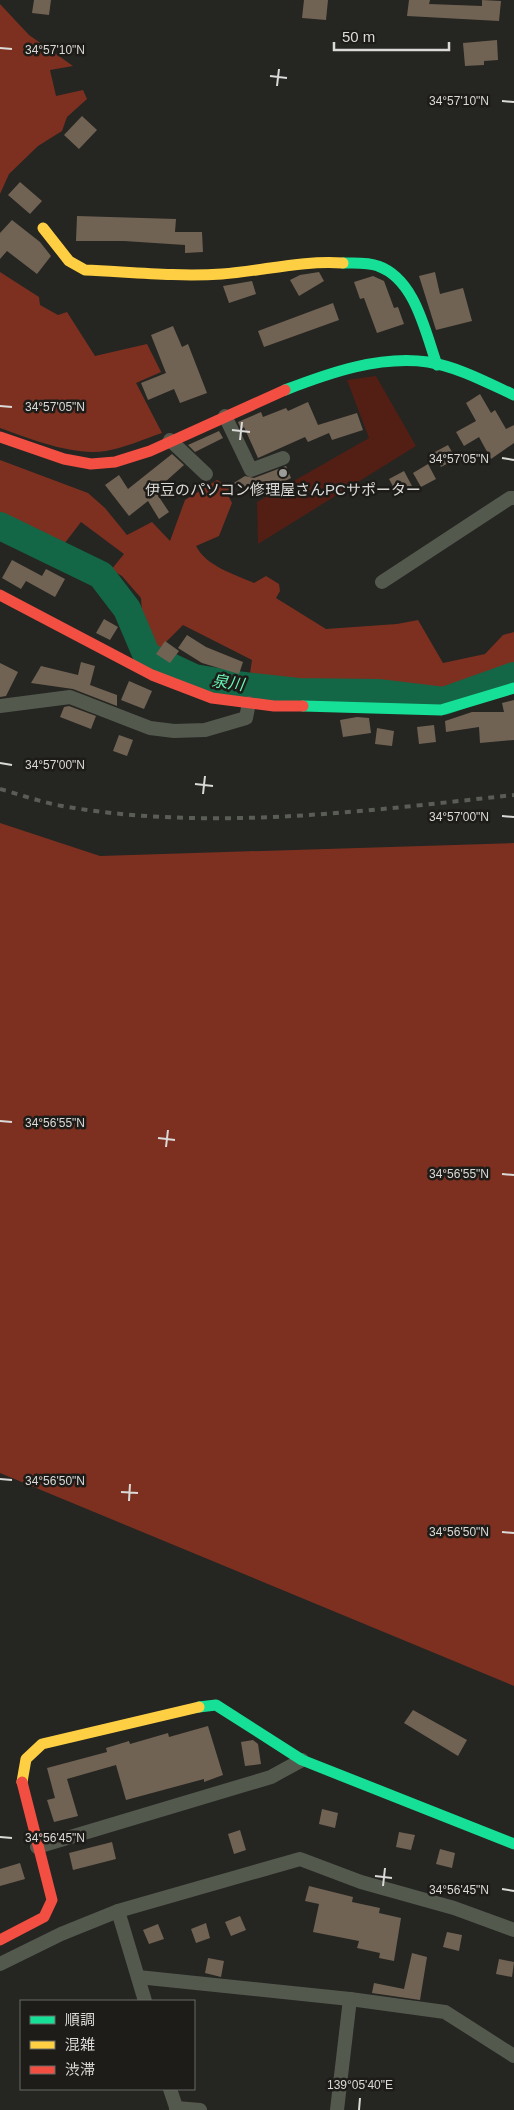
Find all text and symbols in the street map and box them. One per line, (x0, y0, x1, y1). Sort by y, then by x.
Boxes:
scale bar (334, 20, 449, 52)
text: 50 m (342, 28, 375, 45)
text: 34°57'10"N (25, 43, 85, 57)
text: 34°57'10"N (429, 94, 489, 108)
text: 34°57'05"N (25, 400, 85, 414)
text: 34°57'05"N (429, 452, 489, 466)
marker: 伊豆のパソコン修理屋さんPCサポーター (277, 467, 289, 479)
place label: 伊豆のパソコン修理屋さんPCサポーター (145, 481, 421, 498)
water label: 泉川 (211, 672, 247, 693)
text: 34°57'00"N (25, 758, 85, 772)
text: 34°57'00"N (429, 810, 489, 824)
text: 34°56'55"N (25, 1116, 85, 1130)
text: 34°56'55"N (429, 1167, 489, 1181)
text: 34°56'50"N (25, 1474, 85, 1488)
text: 34°56'50"N (429, 1525, 489, 1539)
text: 34°56'45"N (25, 1831, 85, 1845)
text: 34°56'45"N (429, 1883, 489, 1897)
legend (20, 2000, 195, 2090)
text: 順調 (65, 2011, 95, 2028)
text: 混雑 (65, 2036, 95, 2053)
text: 渋滞 (65, 2061, 95, 2078)
text: 139°05'40"E (327, 2078, 393, 2092)

